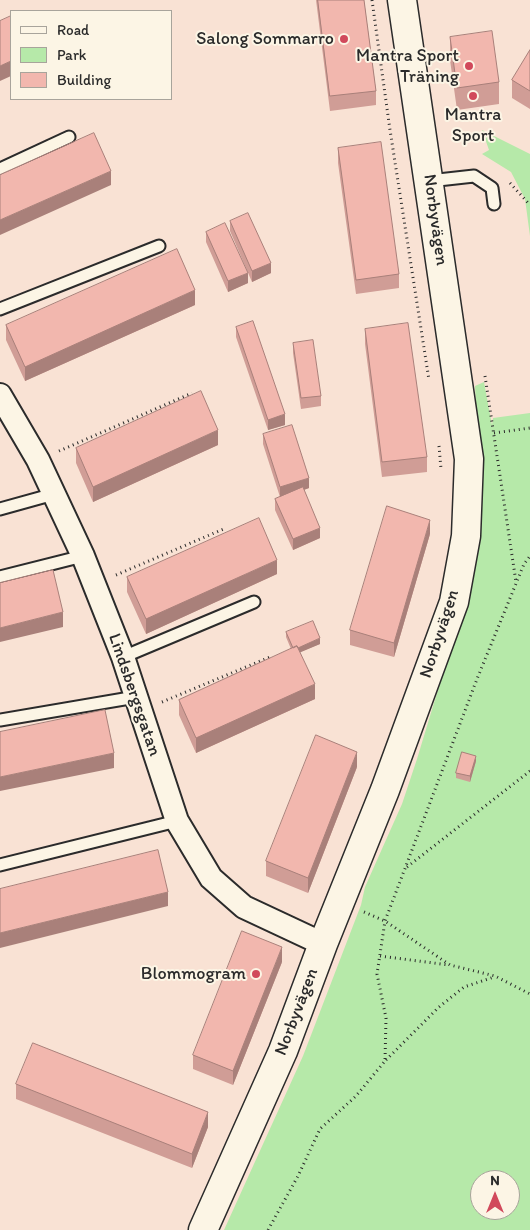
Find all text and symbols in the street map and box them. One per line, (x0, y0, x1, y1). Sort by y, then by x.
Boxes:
legend (10, 10, 172, 100)
text: Road (57, 21, 89, 39)
place label: Salong Sommarro (196, 28, 334, 50)
marker: Salong Sommarro (338, 33, 350, 45)
place label: Mantra Sport Träning (356, 45, 459, 88)
text: Park (57, 46, 87, 64)
marker: Mantra Sport Träning (463, 60, 475, 72)
text: Building (57, 71, 111, 89)
marker: Mantra Sport (467, 90, 479, 102)
place label: Mantra Sport (445, 104, 501, 146)
street label: Norbyvägen (418, 173, 452, 267)
street label: Norbyvägen (416, 587, 464, 681)
street label: Lindsbergsgatan (103, 631, 165, 759)
place label: Blommogram (141, 963, 246, 985)
street label: Norbyvägen (270, 965, 324, 1059)
marker: Blommogram (250, 968, 262, 980)
north arrow (470, 1170, 520, 1220)
text: N (490, 1172, 500, 1189)

